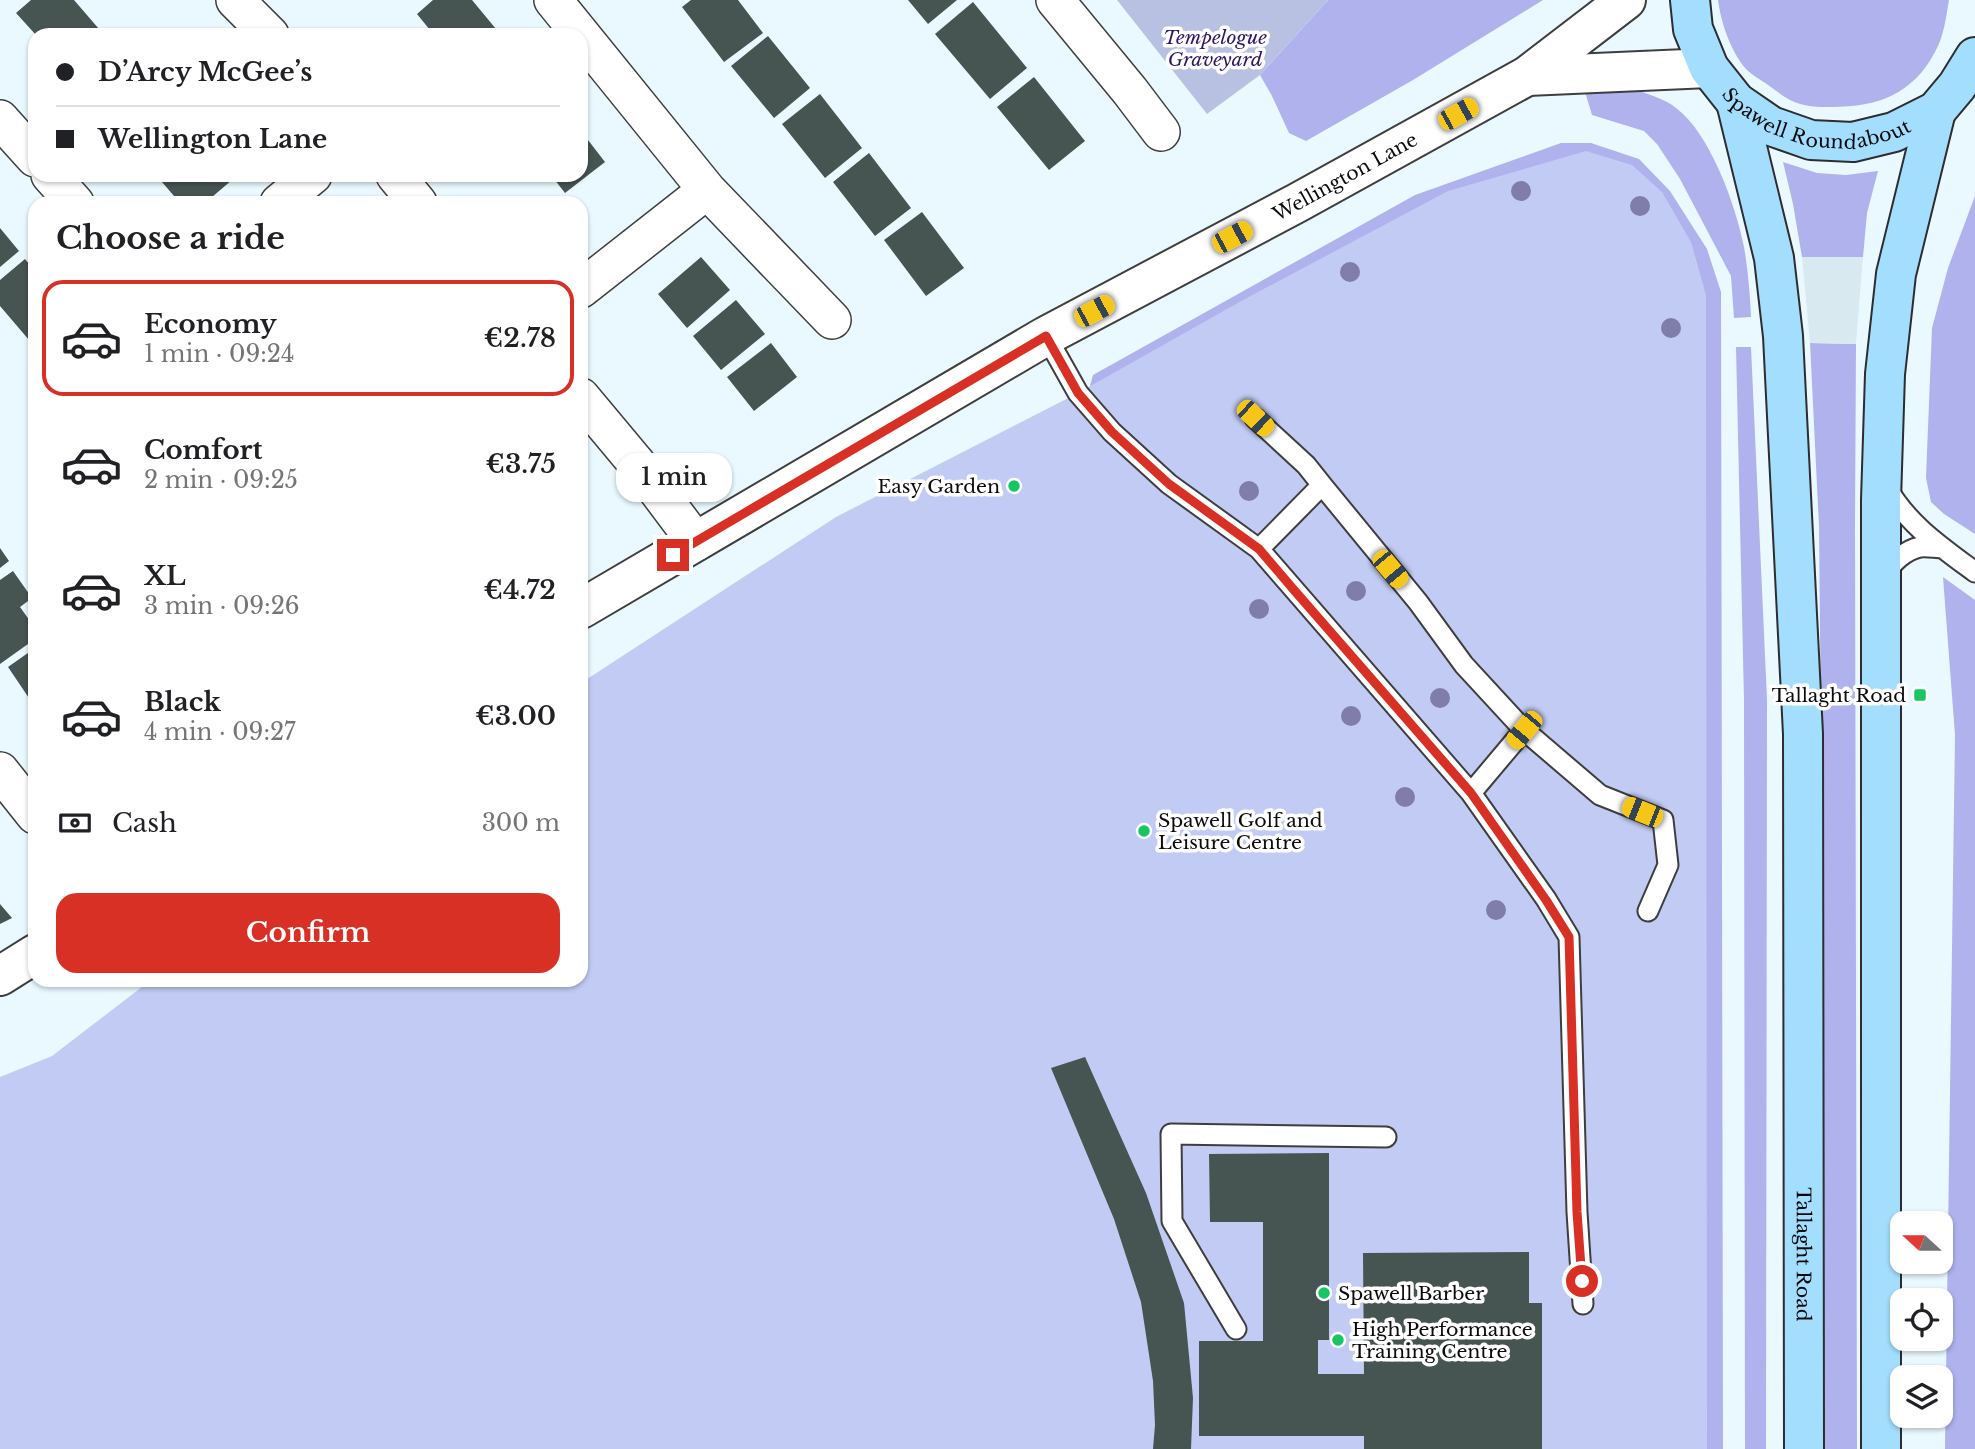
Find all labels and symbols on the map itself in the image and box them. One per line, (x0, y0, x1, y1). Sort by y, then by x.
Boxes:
park label: Tempelogue Graveyard (1163, 26, 1267, 71)
street label: Spawell Roundabout (1718, 83, 1915, 154)
car (1435, 95, 1482, 133)
street label: Wellington Lane (1268, 127, 1421, 226)
car (1209, 218, 1256, 256)
car (1071, 292, 1118, 330)
car (1233, 396, 1278, 440)
callout: 1 min (615, 454, 731, 503)
place label: Easy Garden (877, 475, 1000, 498)
marker: Easy Garden (1006, 478, 1022, 494)
route end (657, 539, 689, 571)
car (1369, 546, 1412, 592)
place label: Tallaght Road (1772, 684, 1906, 707)
marker: Tallaght Road (1912, 687, 1928, 703)
car (1503, 707, 1546, 753)
car (1619, 794, 1666, 830)
place label: Spawell Golf and Leisure Centre (1158, 809, 1323, 854)
marker: Spawell Golf and Leisure Centre (1136, 823, 1152, 839)
street label: Tallaght Road (1792, 1187, 1815, 1322)
north arrow (1890, 1211, 1953, 1274)
route start (1566, 1265, 1598, 1297)
place label: Spawell Barber (1338, 1282, 1484, 1305)
marker: Spawell Barber (1316, 1285, 1332, 1301)
place label: High Performance Training Centre (1352, 1318, 1533, 1363)
marker: High Performance Training Centre (1330, 1332, 1346, 1348)

